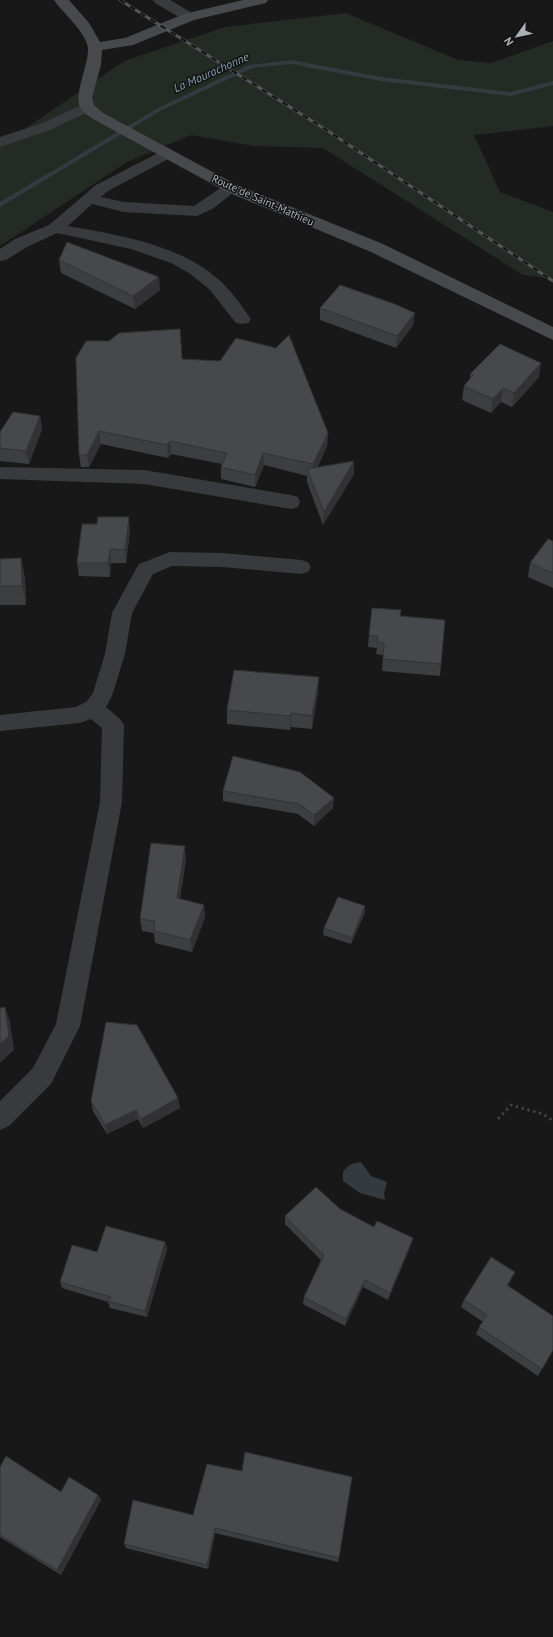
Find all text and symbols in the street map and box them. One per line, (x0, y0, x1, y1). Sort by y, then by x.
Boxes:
north arrow (497, 16, 537, 56)
text: N (501, 35, 516, 48)
water label: La Mourachonne (171, 49, 251, 95)
street label: Route de Saint-Mathieu (210, 171, 316, 229)

